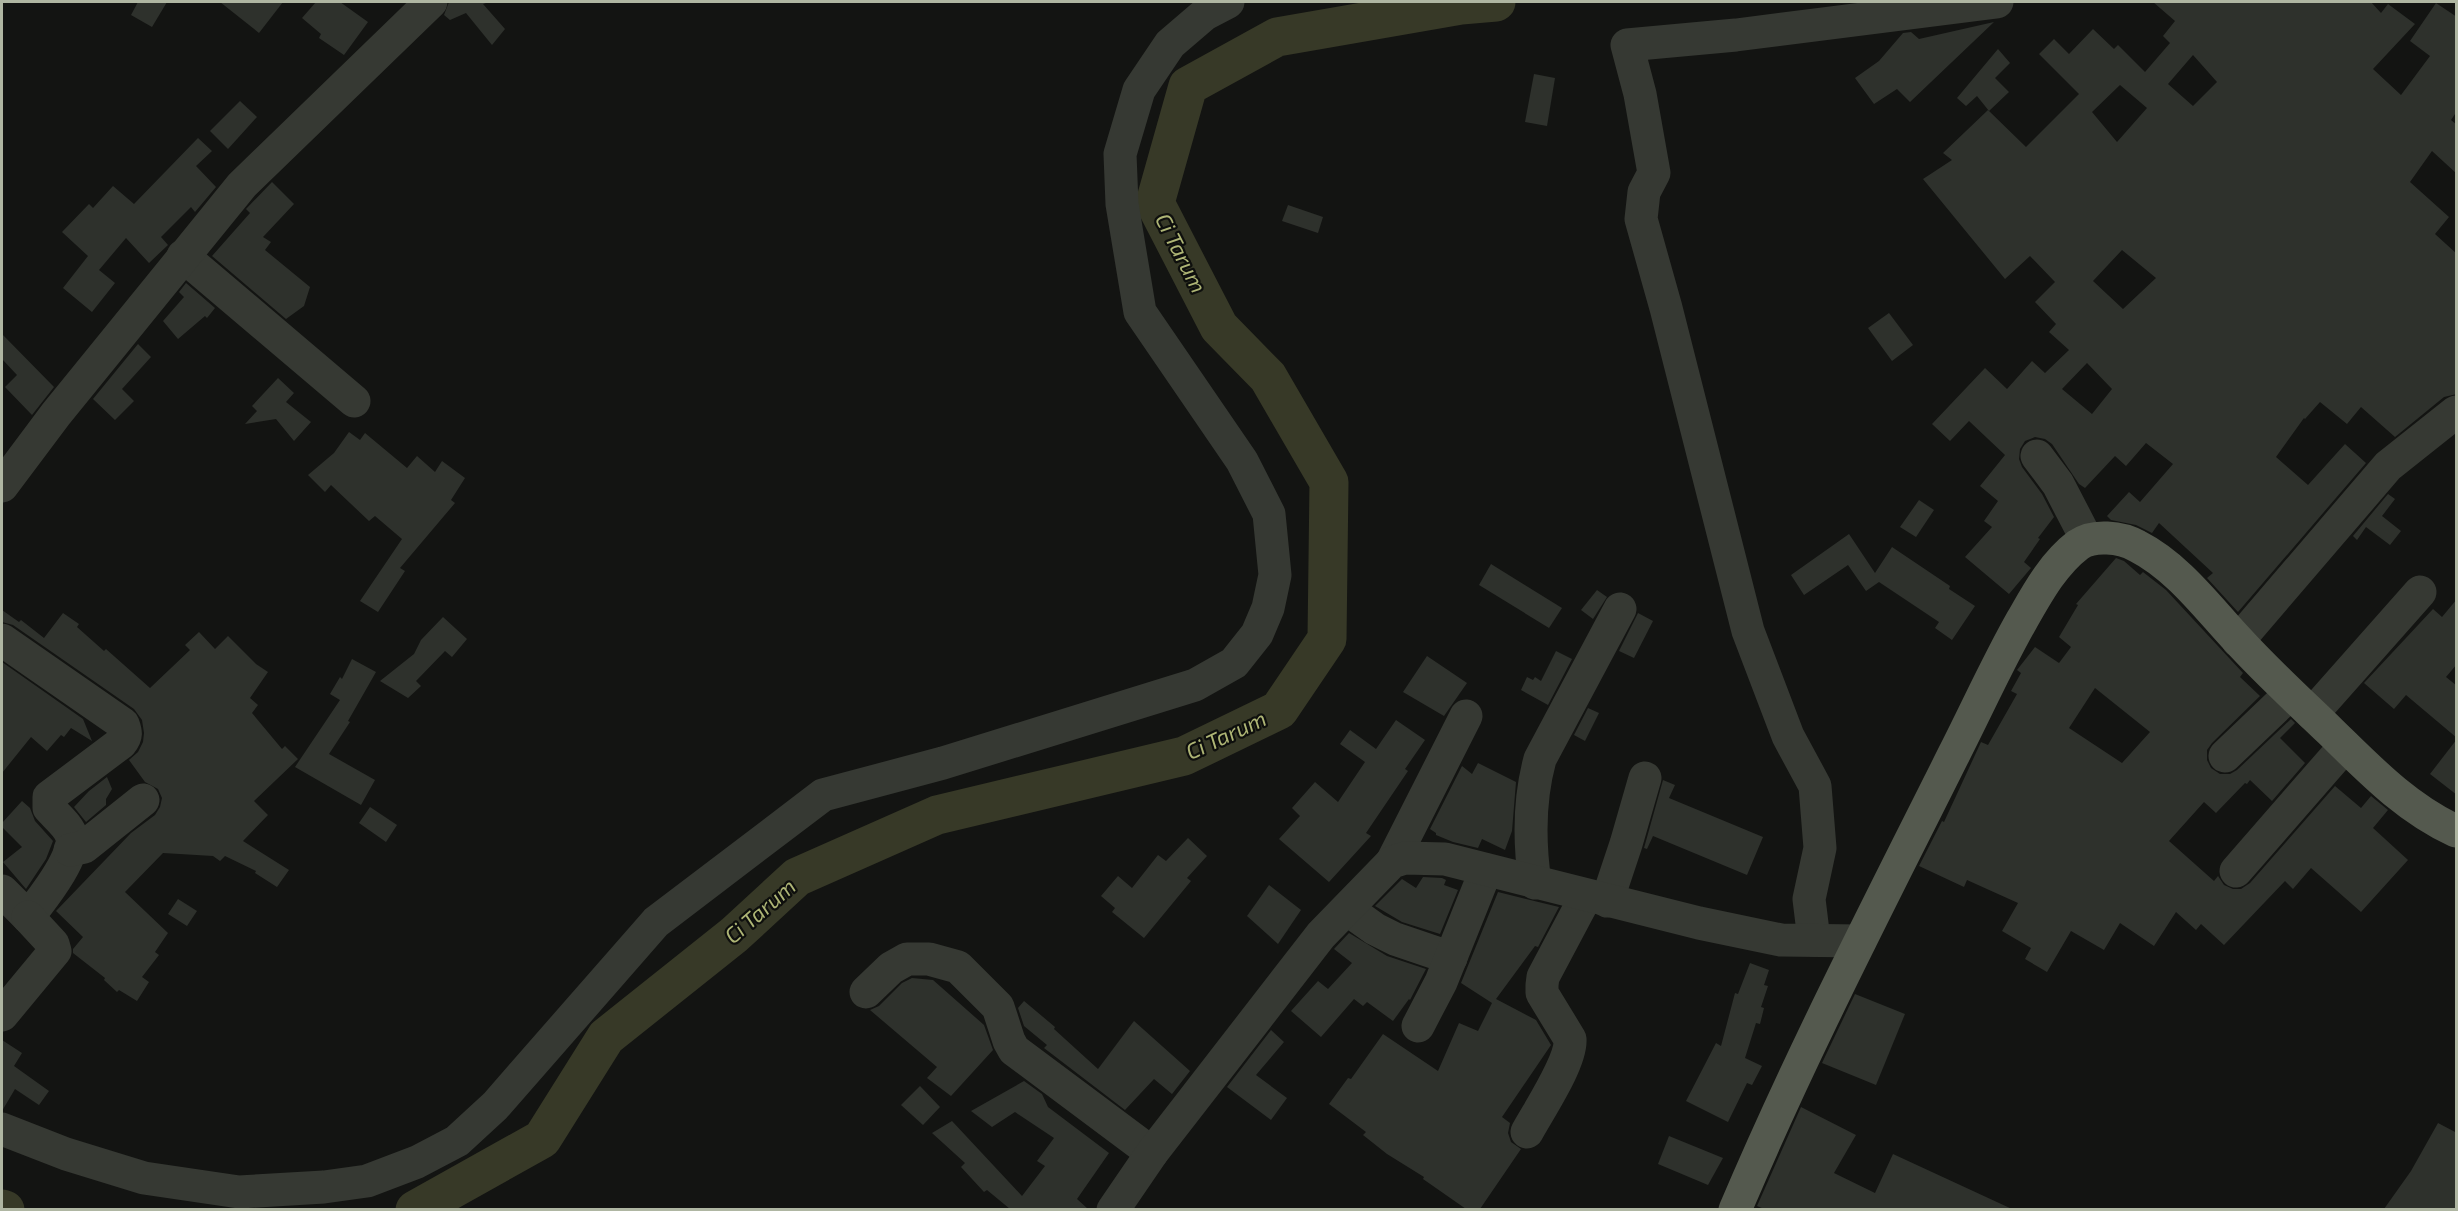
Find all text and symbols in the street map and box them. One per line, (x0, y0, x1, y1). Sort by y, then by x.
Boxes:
water label: Ci Tarum (1151, 209, 1213, 297)
water label: Ci Tarum (1181, 704, 1270, 764)
water label: Ci Tarum (719, 872, 800, 948)

